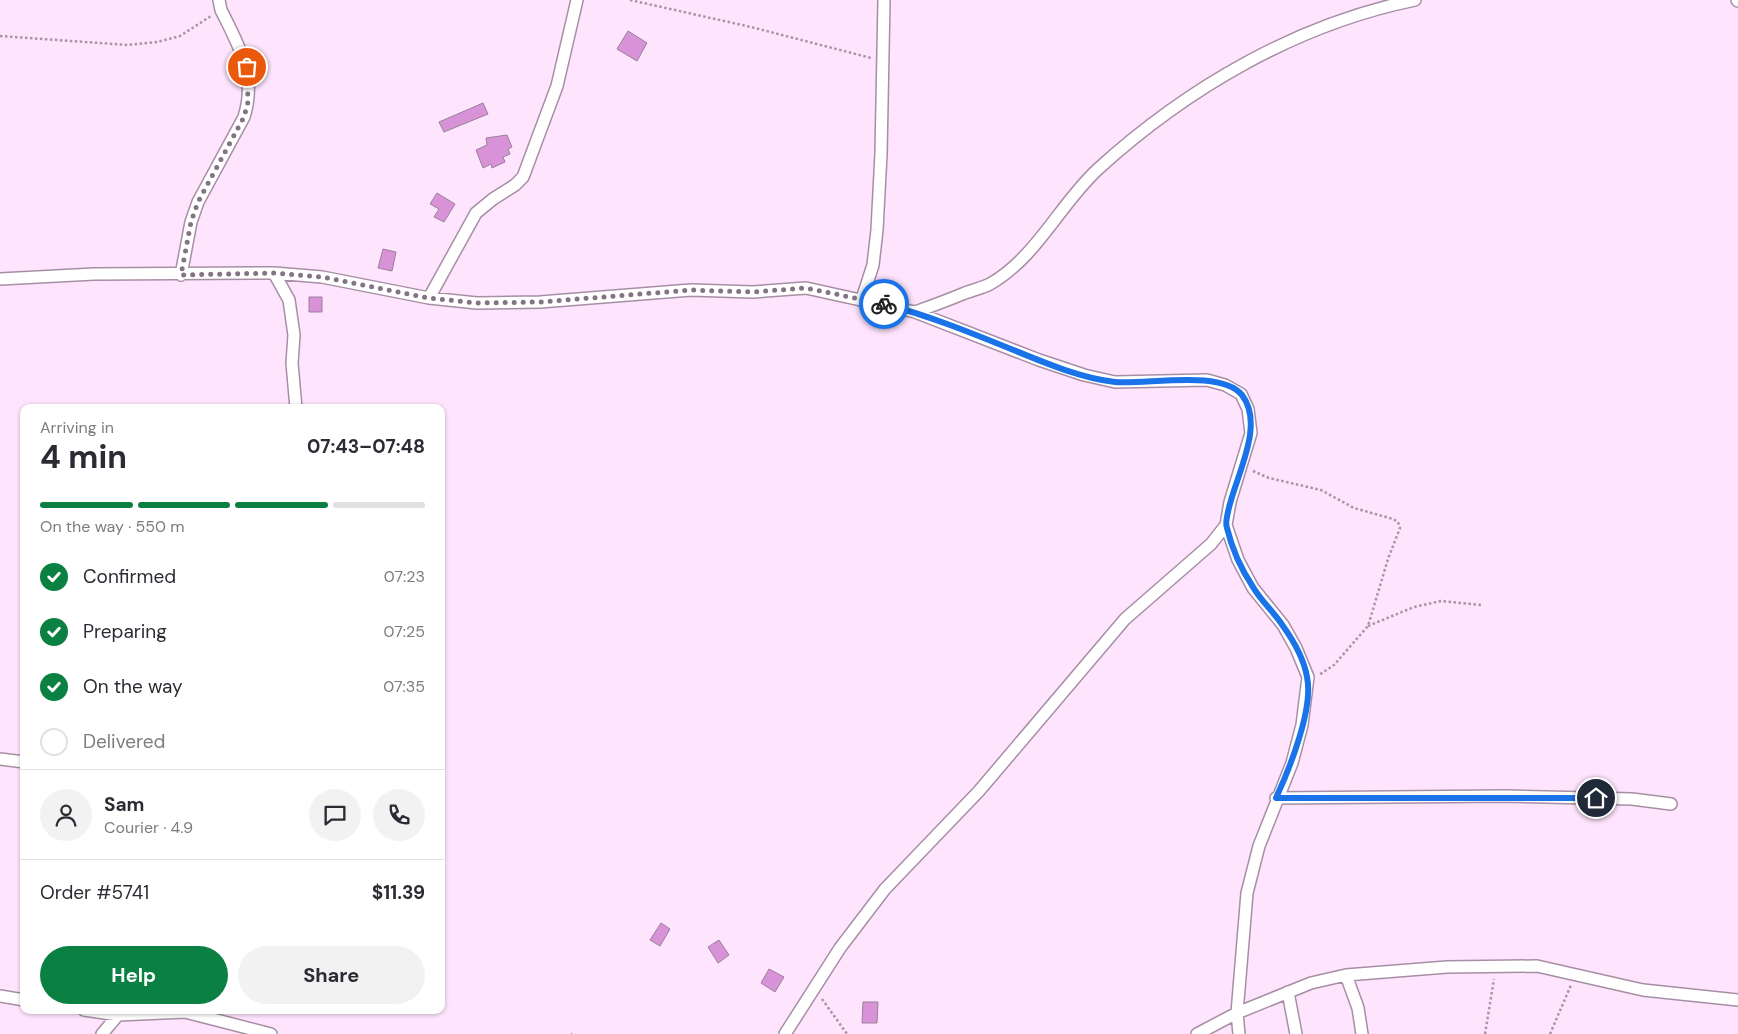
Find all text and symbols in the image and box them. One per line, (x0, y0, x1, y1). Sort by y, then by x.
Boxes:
pin (226, 46, 268, 88)
icon: bag (233, 53, 261, 81)
courier (859, 279, 909, 329)
icon: bike (870, 290, 898, 318)
text: Arriving in (40, 417, 114, 438)
text: 07:43–07:48 (307, 434, 425, 459)
text: 4 min (40, 436, 127, 478)
text: On the way · 550 m (40, 516, 185, 537)
icon: check (40, 563, 68, 591)
text: Confirmed (83, 564, 176, 589)
text: 07:23 (384, 566, 425, 587)
icon: check (40, 618, 68, 646)
text: Preparing (83, 619, 167, 644)
text: 07:25 (384, 621, 425, 642)
icon: check (40, 673, 68, 701)
text: On the way (83, 674, 183, 699)
text: 07:35 (383, 676, 425, 697)
text: Delivered (83, 729, 165, 754)
pin (1575, 777, 1617, 819)
icon: home (1582, 784, 1610, 812)
button: person (40, 789, 92, 841)
button: chat (309, 789, 361, 841)
button: phone (373, 789, 425, 841)
text: Sam (104, 792, 145, 817)
text: Courier · 4.9 (104, 817, 193, 838)
text: Order #5741 (40, 880, 149, 905)
text: $11.39 (372, 880, 425, 905)
button: Help (40, 946, 228, 1004)
button: Share (238, 946, 425, 1004)

